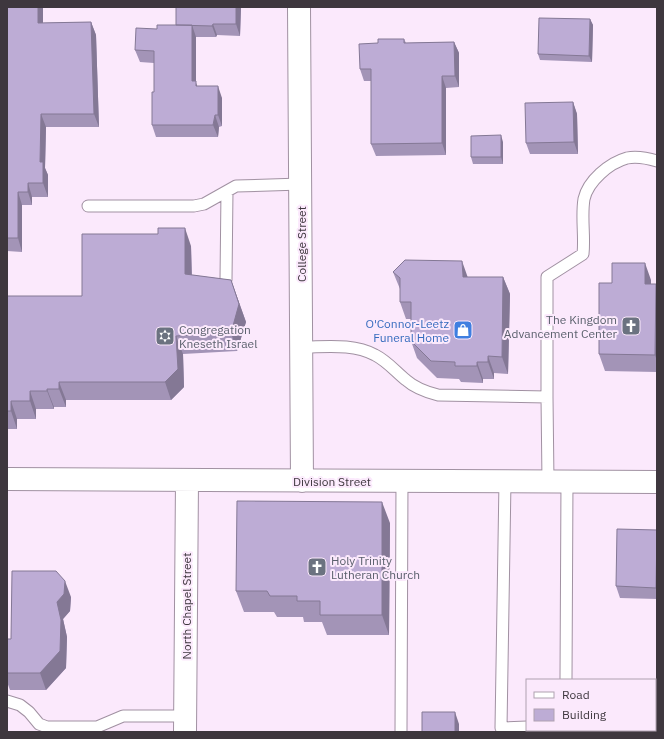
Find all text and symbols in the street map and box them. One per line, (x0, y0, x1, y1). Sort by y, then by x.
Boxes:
street label: College Street (294, 206, 309, 282)
place label: The Kingdom Advancement Center (504, 312, 618, 341)
church icon: The Kingdom Advancement Center (620, 315, 642, 337)
place label: O'Connor-Leetz Funeral Home (366, 316, 449, 345)
shop icon: O'Connor-Leetz Funeral Home (452, 319, 474, 341)
place label: Congregation Kneseth Israel (179, 322, 257, 351)
synagogue icon: Congregation Kneseth Israel (154, 325, 176, 347)
street label: Division Street (293, 474, 371, 489)
street label: North Chapel Street (179, 553, 194, 659)
place label: Holy Trinity Lutheran Church (331, 553, 420, 582)
church icon: Holy Trinity Lutheran Church (306, 556, 328, 578)
legend (526, 679, 656, 731)
text: Road (562, 687, 590, 702)
text: Building (562, 707, 607, 722)

